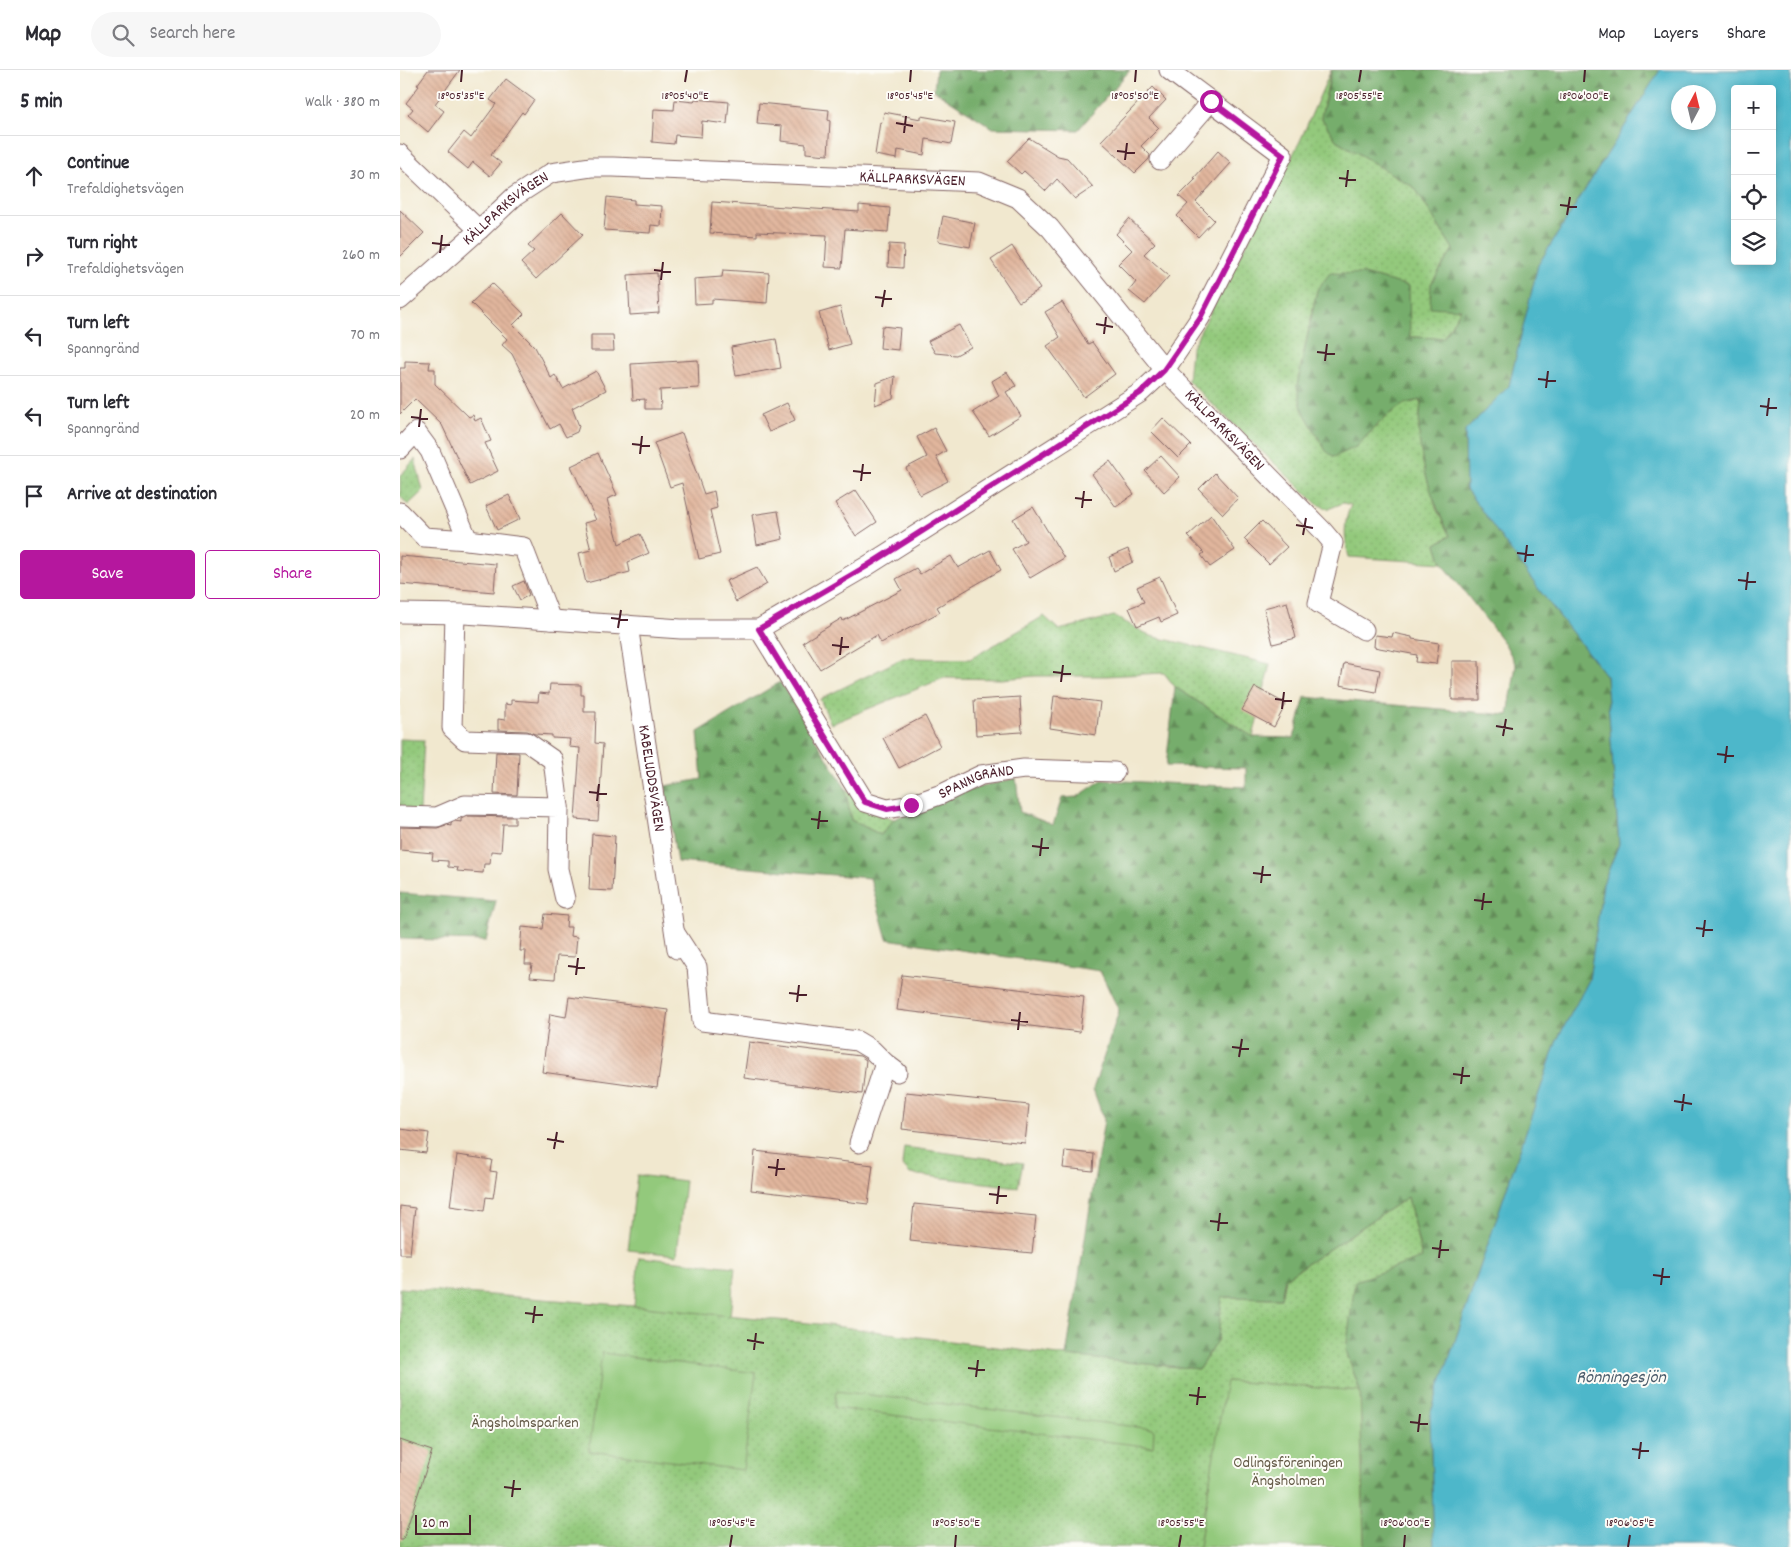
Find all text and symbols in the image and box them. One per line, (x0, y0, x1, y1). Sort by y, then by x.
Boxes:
search box (91, 12, 441, 57)
text: Map (25, 18, 61, 52)
icon: search (109, 21, 137, 49)
text: Search here (149, 21, 235, 48)
text: Map (1598, 22, 1625, 47)
text: Layers (1653, 22, 1699, 47)
text: Share (1727, 22, 1766, 47)
north arrow (1671, 85, 1716, 130)
map controls (1731, 85, 1776, 265)
button: + (1731, 85, 1776, 130)
text: 5 min (20, 88, 63, 118)
text: 18°05'35"E (438, 88, 485, 105)
text: 18°05'40"E (662, 88, 709, 105)
text: 18°05'45"E (887, 88, 934, 105)
text: 18°05'50"E (1111, 88, 1159, 105)
text: 18°05'55"E (1336, 88, 1383, 105)
text: 18°06'00"E (1560, 88, 1609, 105)
route start (1200, 90, 1223, 113)
text: Walk · 380 m (305, 91, 380, 114)
button: − (1731, 130, 1776, 175)
text: Continue (67, 151, 129, 178)
icon: ahead (20, 162, 48, 190)
text: 30 m (350, 164, 380, 187)
street label: KÄLLPARKSVÄGEN (457, 166, 553, 251)
street label: KÄLLPARKSVÄGEN (859, 166, 966, 193)
button: locate (1731, 175, 1776, 220)
text: Trefaldighetsvägen (67, 178, 184, 201)
button: layers (1731, 220, 1776, 265)
text: Turn right (67, 231, 138, 258)
icon: right (20, 242, 48, 270)
text: 260 m (342, 244, 380, 267)
text: Trefaldighetsvägen (67, 258, 184, 281)
text: Turn left (67, 311, 130, 338)
icon: left (20, 322, 48, 350)
text: 70 m (350, 324, 380, 347)
text: Spanngränd (67, 338, 140, 361)
street label: KÄLLPARKSVÄGEN (1179, 384, 1270, 477)
text: Turn left (67, 391, 130, 418)
icon: left (20, 402, 48, 430)
text: 20 m (350, 404, 380, 427)
text: Spanngränd (67, 418, 140, 441)
icon: arrive (20, 482, 48, 510)
text: Arrive at destination (67, 482, 217, 509)
button: Save (20, 550, 195, 599)
button: Share (205, 550, 380, 599)
street label: KABELUDDSVÄGEN (632, 723, 671, 834)
street label: SPANNGRÄND (934, 759, 1015, 806)
route end (900, 794, 923, 817)
water label: Rönningesjön (1576, 1366, 1666, 1391)
park label: Ängsholmsparken (471, 1412, 579, 1435)
park label: Odlingsföreningen Ängsholmen (1233, 1452, 1343, 1493)
scale bar (415, 1512, 471, 1535)
text: 20 m (422, 1514, 449, 1534)
text: 18°05'45"E (709, 1515, 756, 1532)
text: 18°05'50"E (932, 1515, 980, 1532)
text: 18°05'55"E (1158, 1515, 1205, 1532)
text: 18°06'00"E (1381, 1515, 1430, 1532)
text: 18°06'05"E (1606, 1515, 1654, 1532)

